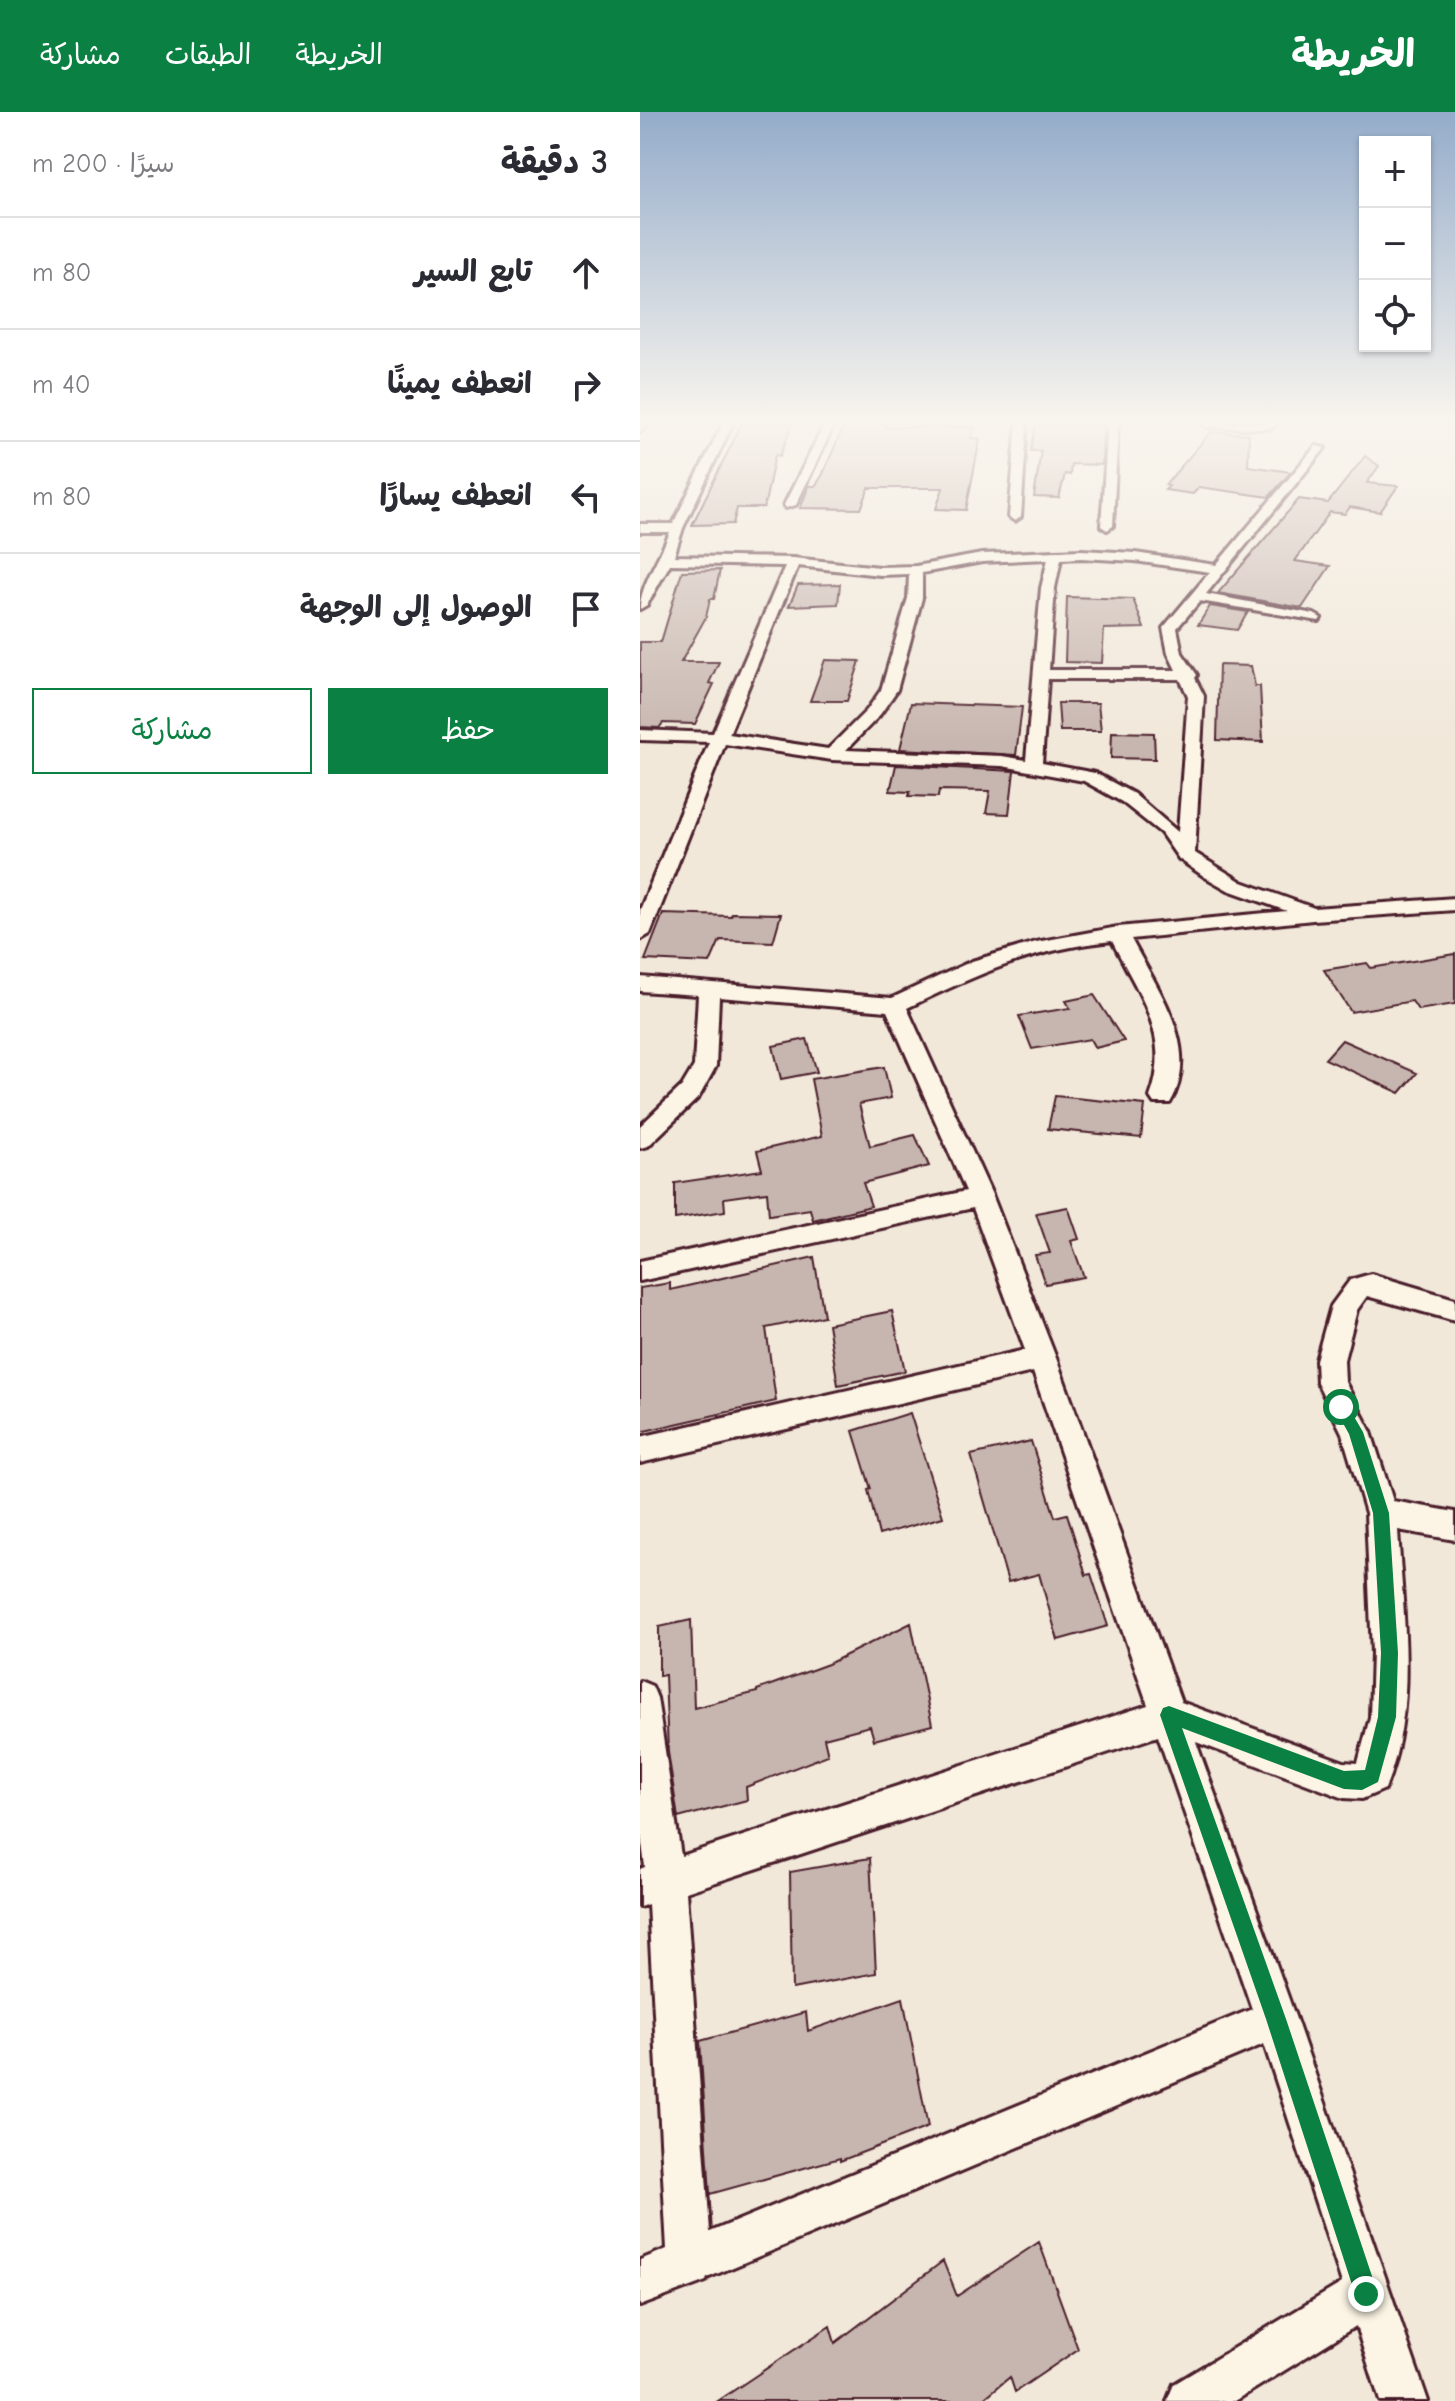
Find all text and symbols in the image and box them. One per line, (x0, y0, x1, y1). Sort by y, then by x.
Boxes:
text: الخريطة (1291, 33, 1415, 77)
text: مشاركة (40, 39, 121, 71)
text: الطبقات (165, 39, 251, 71)
text: الخريطة (295, 39, 383, 71)
map controls (1359, 136, 1431, 352)
button: + (1359, 136, 1431, 208)
text: 3 دقيقة (501, 142, 608, 182)
text: سيرًا · 200 m (32, 149, 175, 179)
button: − (1359, 208, 1431, 280)
icon: ahead (564, 251, 608, 295)
text: تابع السير (414, 254, 532, 289)
text: 80 m (32, 258, 91, 288)
button: locate (1359, 280, 1431, 352)
icon: right (564, 363, 608, 407)
text: انعطف يمينًا (387, 366, 532, 401)
text: 40 m (32, 370, 91, 400)
icon: left (564, 475, 608, 519)
text: انعطف يسارًا (380, 478, 532, 513)
text: 80 m (32, 482, 91, 512)
icon: arrive (564, 587, 608, 631)
text: الوصول إلى الوجهة (300, 590, 532, 625)
button: مشاركة (32, 688, 312, 774)
button: حفظ (328, 688, 608, 774)
route start (1323, 1389, 1359, 1425)
route end (1348, 2276, 1384, 2312)

